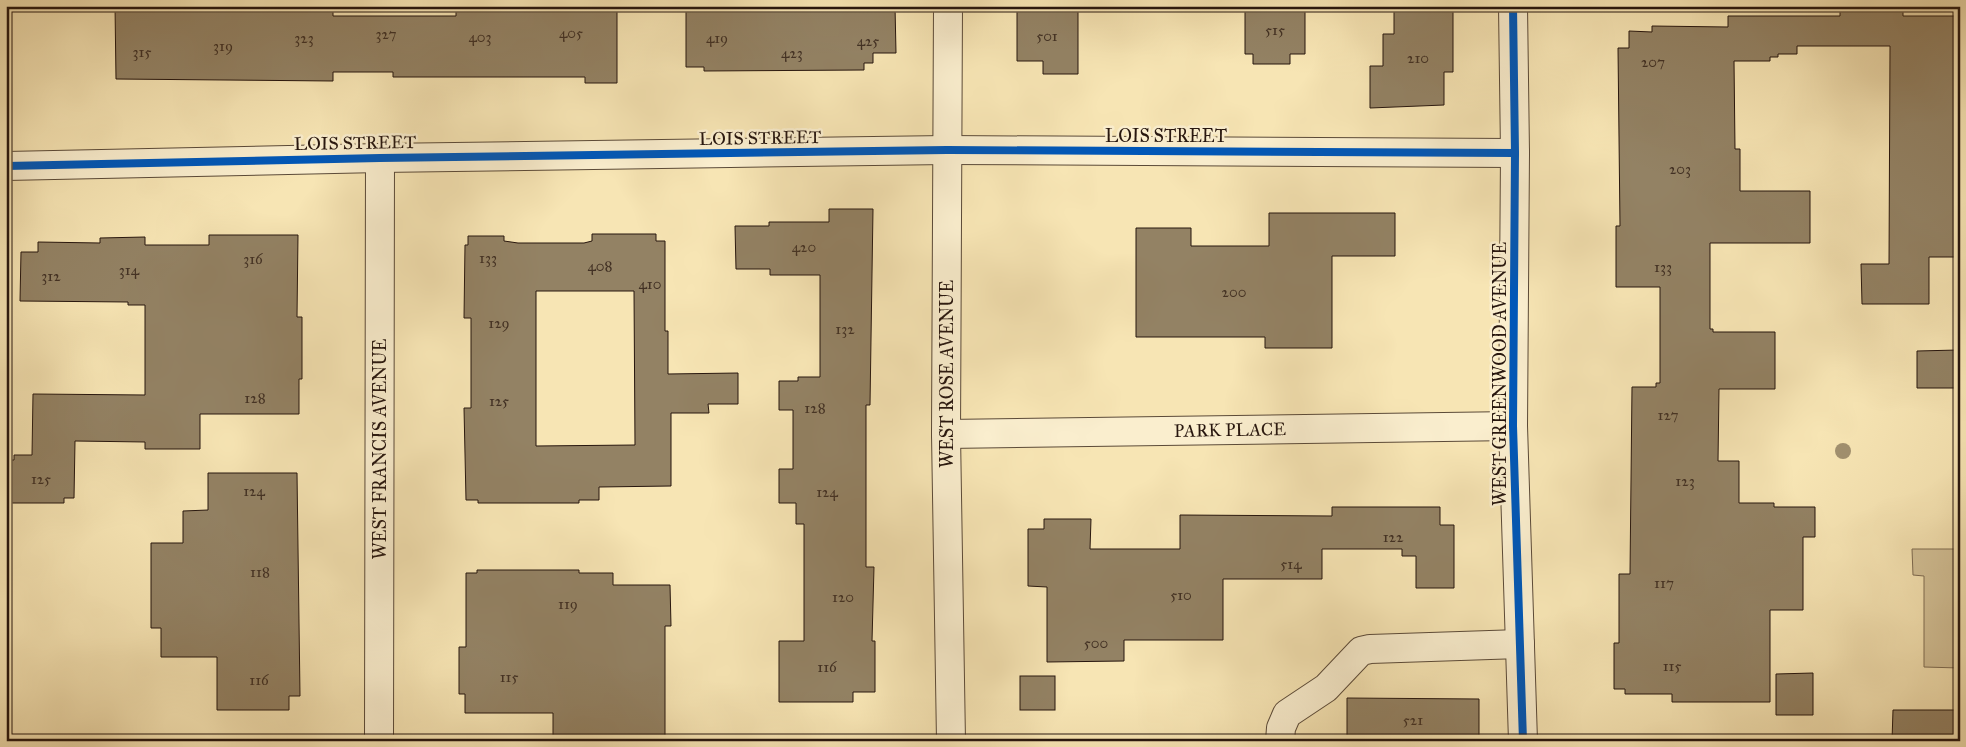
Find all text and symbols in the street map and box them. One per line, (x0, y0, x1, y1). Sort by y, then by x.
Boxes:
house number: 515 (1265, 21, 1285, 39)
house number: 405 (559, 24, 583, 42)
house number: 327 (376, 25, 397, 43)
house number: 501 (1036, 27, 1058, 45)
house number: 403 (468, 28, 492, 46)
house number: 323 (294, 29, 314, 47)
house number: 419 (706, 29, 728, 47)
house number: 425 (857, 32, 879, 50)
house number: 319 (213, 37, 233, 55)
house number: 315 (133, 43, 151, 61)
house number: 423 (781, 44, 803, 62)
house number: 210 (1407, 49, 1429, 67)
house number: 207 (1641, 53, 1665, 71)
street label: LOIS STREET (1105, 125, 1227, 147)
street label: LOIS STREET (699, 126, 821, 150)
street label: LOIS STREET (294, 131, 416, 155)
house number: 203 (1669, 160, 1691, 178)
house number: 420 (792, 238, 816, 256)
street label: WEST GREENWOOD AVENUE (1489, 242, 1511, 506)
house number: 133 (479, 249, 497, 267)
house number: 316 (243, 250, 264, 268)
house number: 408 (587, 257, 613, 275)
house number: 133 (1654, 258, 1672, 276)
house number: 314 (119, 261, 140, 279)
house number: 312 (41, 267, 61, 285)
house number: 410 (639, 275, 661, 293)
street label: WEST ROSE AVENUE (936, 280, 958, 468)
house number: 200 (1222, 283, 1246, 301)
house number: 129 (488, 314, 510, 332)
house number: 132 (835, 320, 855, 338)
street label: WEST FRANCIS AVENUE (369, 338, 391, 559)
house number: 128 (244, 389, 266, 407)
house number: 125 (489, 392, 509, 410)
house number: 128 (804, 399, 826, 417)
house number: 127 (1658, 406, 1678, 424)
street label: PARK PLACE (1174, 418, 1286, 442)
house number: 125 (31, 470, 51, 488)
house number: 123 (1675, 472, 1695, 490)
house number: 124 (243, 482, 265, 500)
house number: 124 (816, 483, 838, 501)
house number: 122 (1383, 528, 1404, 546)
house number: 514 (1280, 555, 1302, 573)
house number: 118 (250, 563, 270, 581)
house number: 117 (1654, 574, 1674, 592)
house number: 510 (1170, 586, 1192, 604)
house number: 120 (832, 588, 854, 606)
house number: 119 (558, 595, 578, 613)
house number: 500 (1084, 634, 1108, 652)
house number: 115 (1663, 657, 1681, 675)
house number: 116 (817, 658, 838, 676)
house number: 115 (500, 668, 518, 686)
house number: 116 (249, 671, 270, 689)
house number: 521 (1403, 711, 1423, 729)

